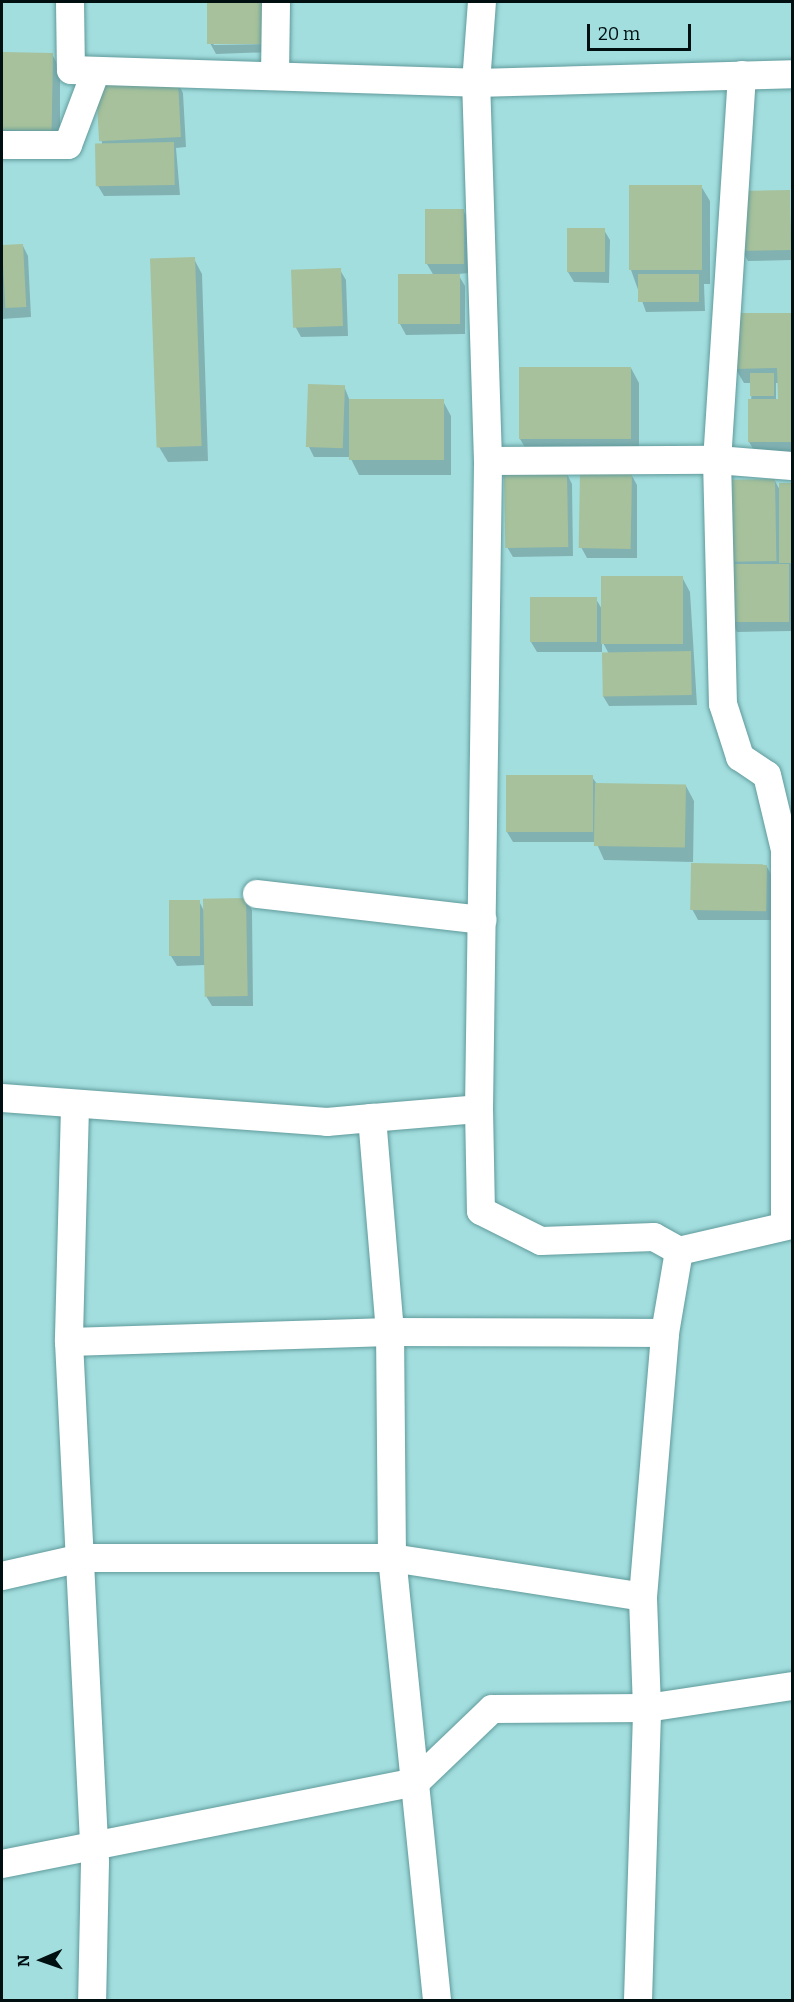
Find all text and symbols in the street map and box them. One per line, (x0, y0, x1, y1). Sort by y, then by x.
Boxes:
scale bar (590, 12, 694, 50)
text: 20 m (598, 23, 640, 45)
north arrow (12, 1930, 72, 1990)
text: N (14, 1954, 33, 1967)

